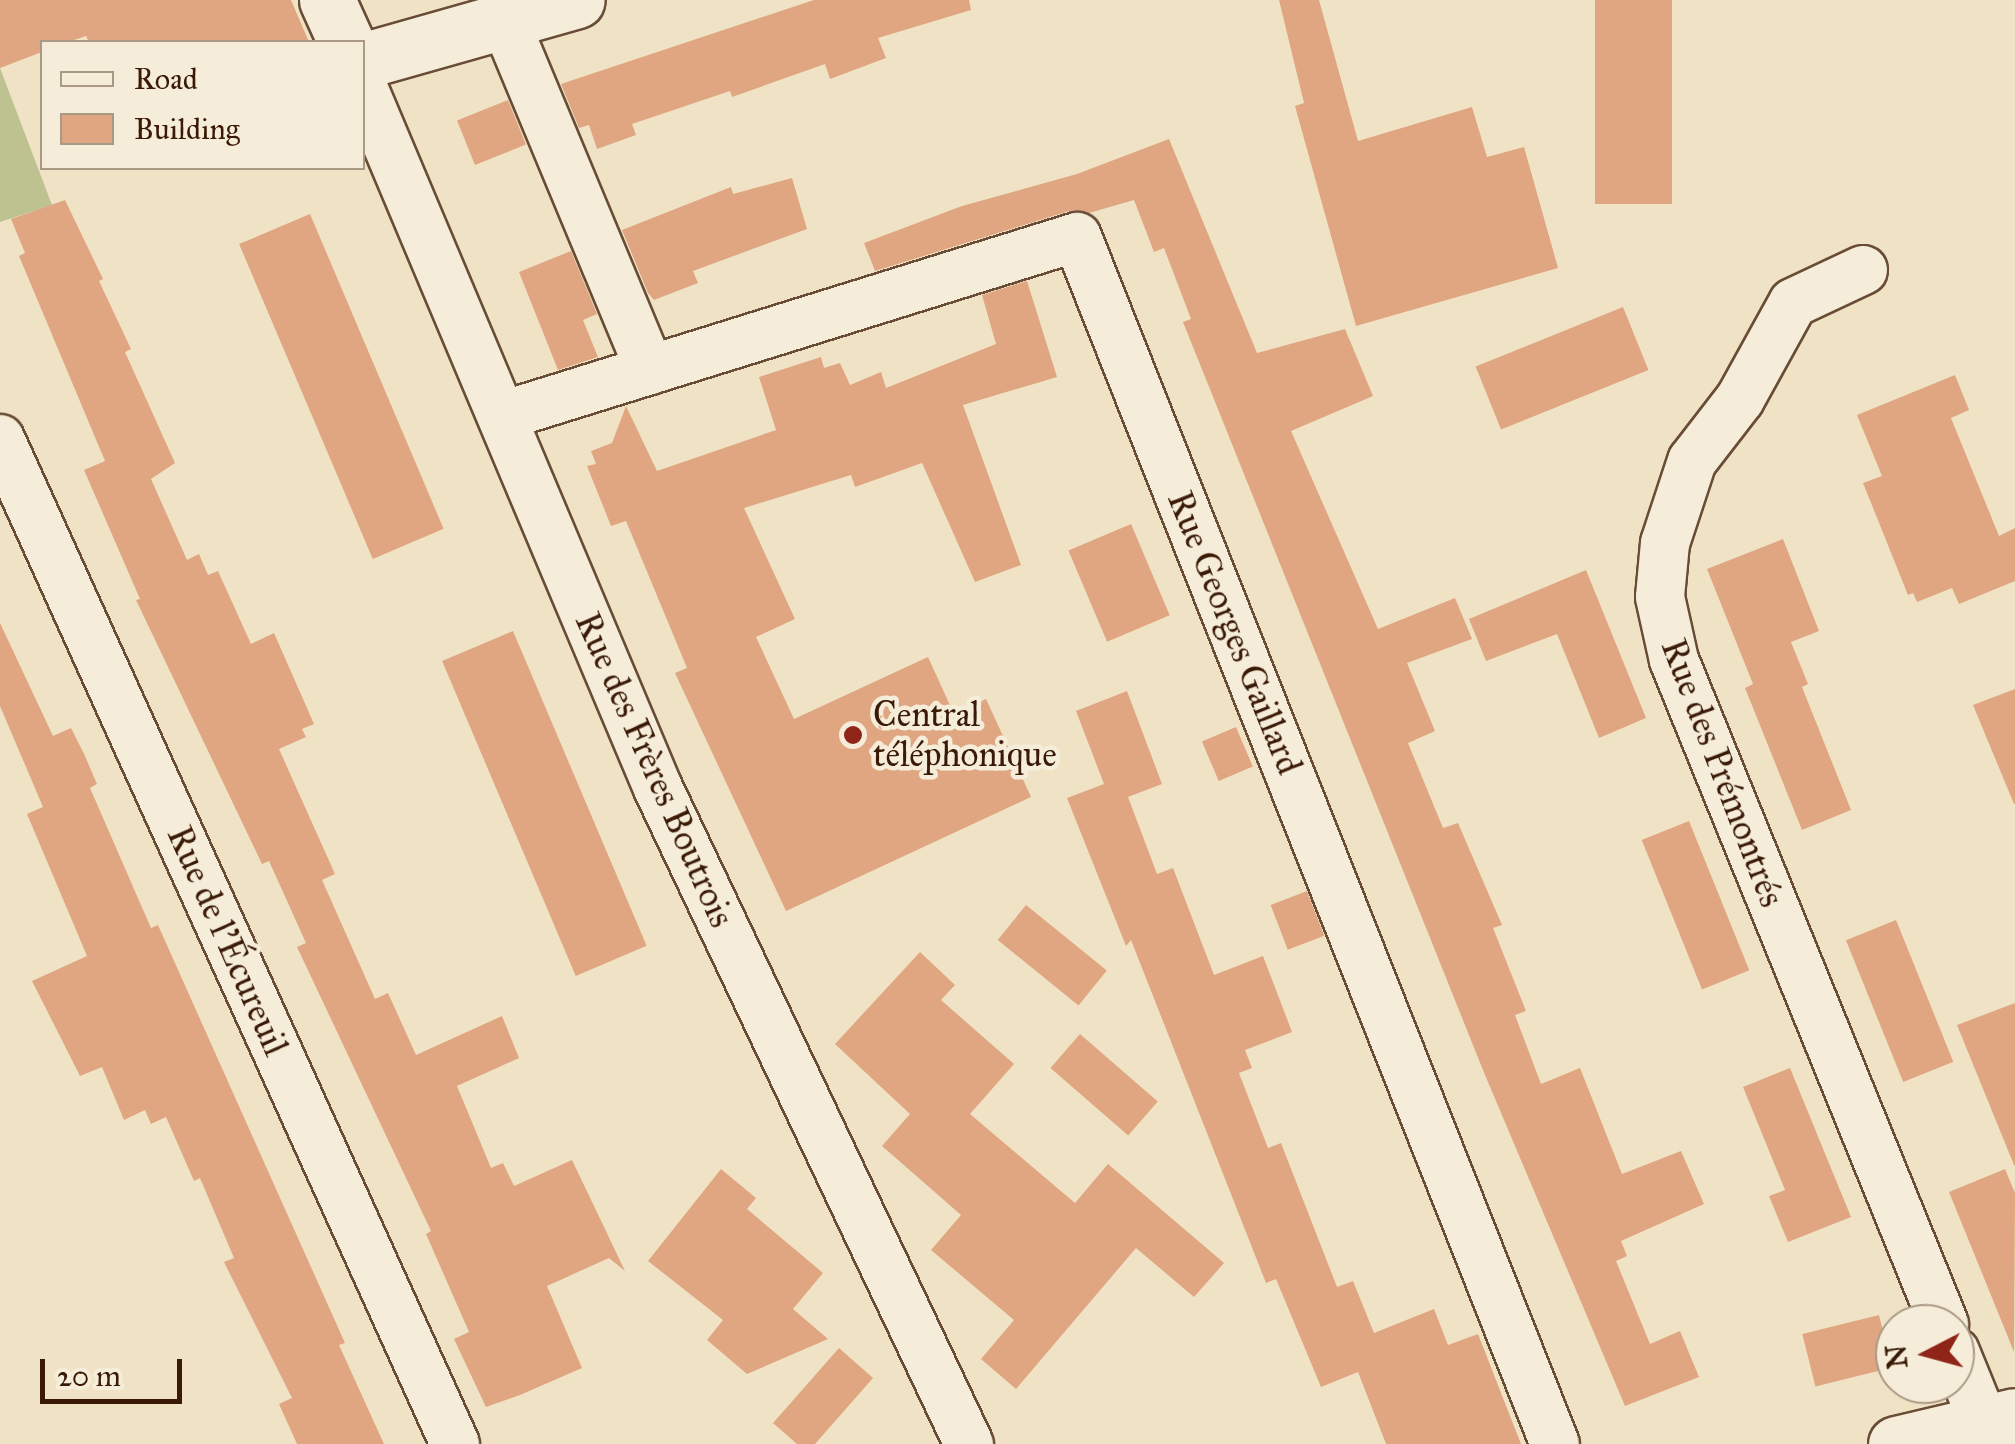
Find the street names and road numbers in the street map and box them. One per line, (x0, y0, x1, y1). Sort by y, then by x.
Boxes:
street label: Rue Georges Gaillard (1158, 485, 1310, 781)
street label: Rue des Frères Boutrois (566, 606, 742, 934)
street label: Rue des Prémontrés (1652, 633, 1792, 913)
street label: Rue de l'Écureuil (158, 820, 296, 1062)

